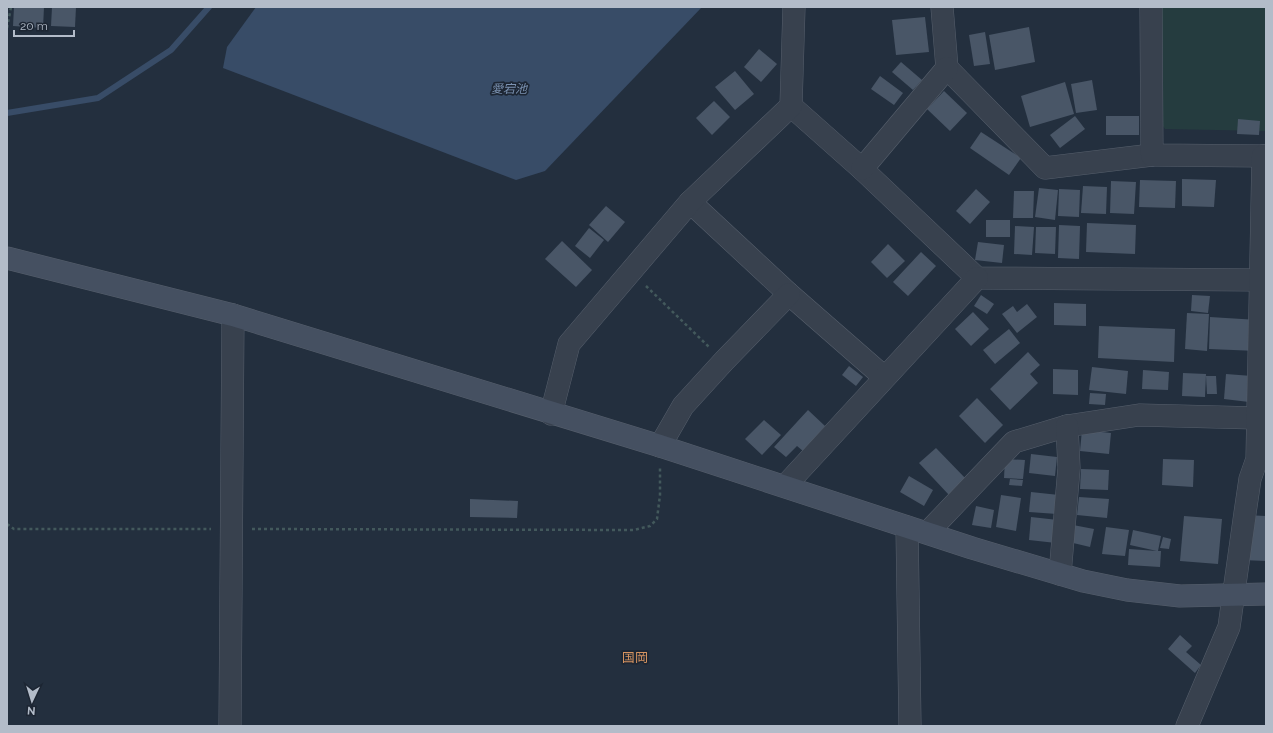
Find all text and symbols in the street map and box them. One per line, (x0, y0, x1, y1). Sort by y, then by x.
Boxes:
scale bar (14, 12, 74, 38)
text: 20 m (20, 19, 48, 33)
water label: 愛宕池 (491, 82, 528, 96)
district label: 国岡 (622, 650, 648, 665)
north arrow (12, 681, 52, 721)
text: N (27, 704, 36, 717)

